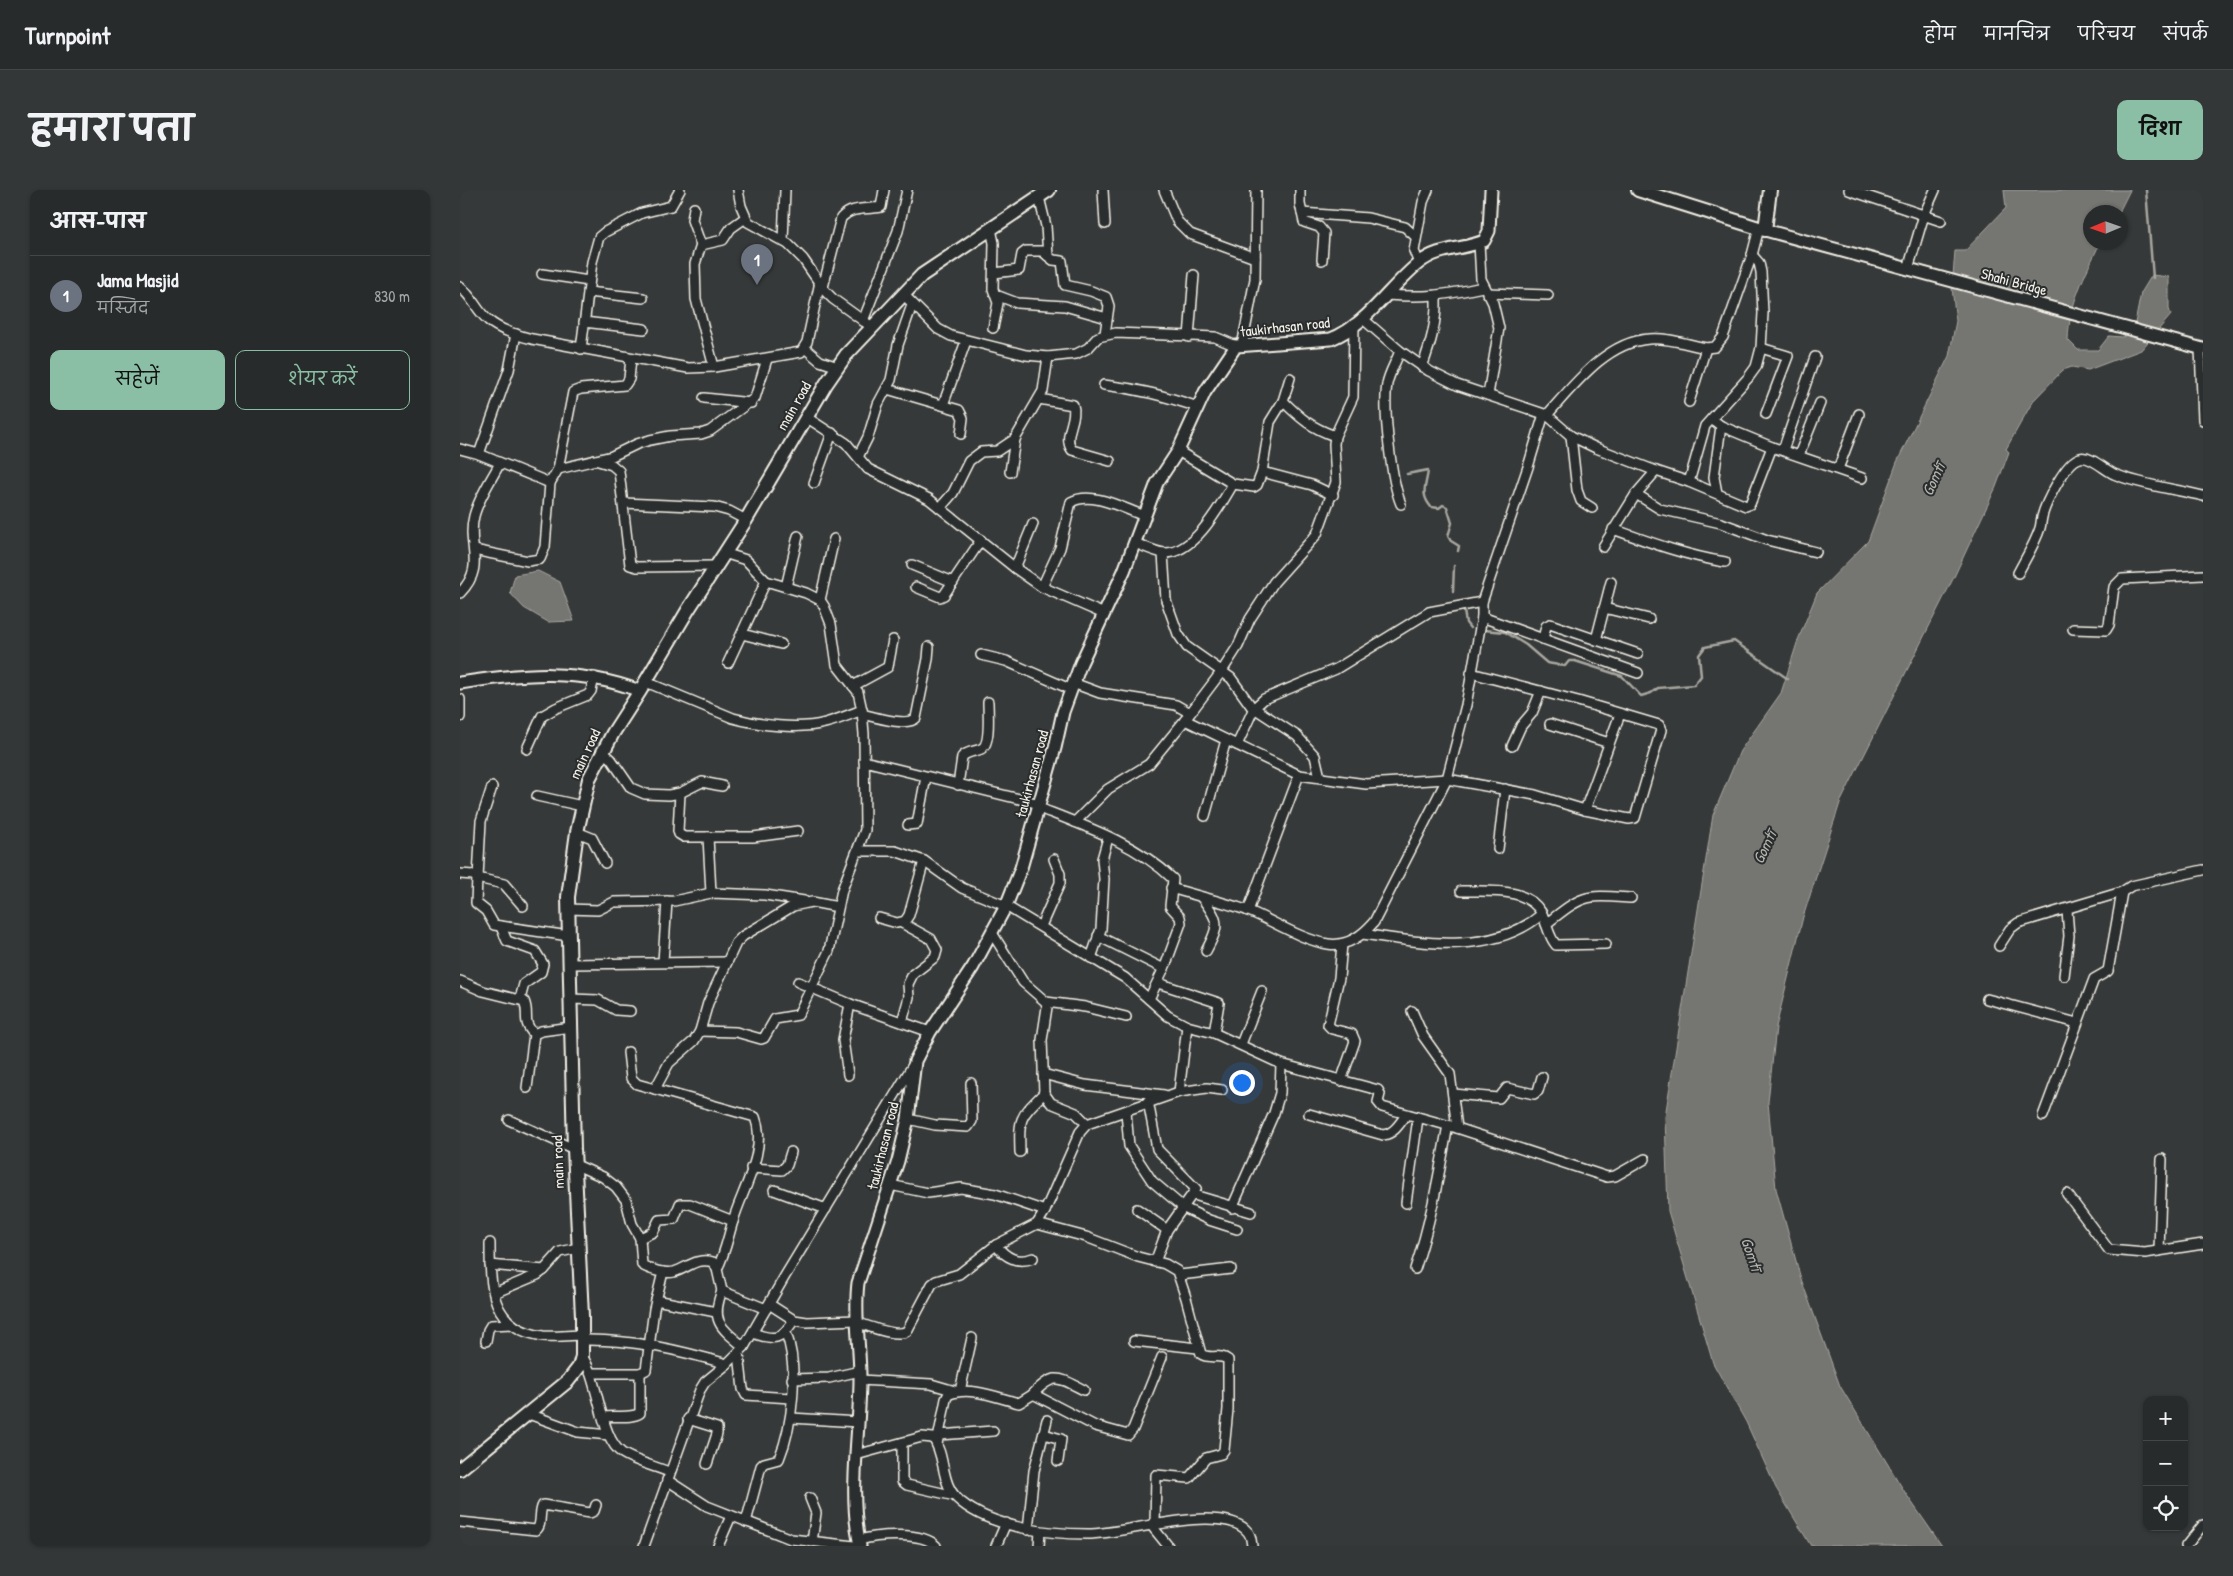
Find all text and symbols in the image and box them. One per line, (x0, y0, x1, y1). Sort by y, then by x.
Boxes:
text: Turnpoint (25, 19, 110, 51)
text: होम (1924, 21, 1956, 46)
text: मानचित्र (1984, 21, 2050, 46)
text: परिचय (2078, 21, 2135, 46)
text: संपर्क (2163, 21, 2208, 46)
button: दिशा (2117, 100, 2203, 160)
text: हमारा पता (30, 104, 194, 151)
north arrow (2083, 205, 2128, 250)
text: आस-पास (50, 206, 146, 235)
pin: 1 (741, 244, 773, 285)
street label: Shahi Bridge (1979, 263, 2049, 300)
text: Jama Masjid (97, 267, 178, 293)
text: 1 (63, 285, 69, 307)
text: 830 m (374, 285, 410, 307)
text: मस्जिद (97, 296, 149, 318)
street label: taukirhasan road (1239, 311, 1331, 342)
button: सहेजें (50, 350, 225, 410)
button: शेयर करें (235, 350, 410, 410)
street label: main road (771, 377, 816, 434)
water label: Gomtī (1916, 456, 1951, 499)
street label: main road (564, 725, 605, 782)
street label: taukirhasan road (1010, 728, 1053, 820)
water label: Gomtī (1747, 824, 1783, 867)
your location (1229, 1070, 1255, 1096)
street label: taukirhasan road (861, 1100, 904, 1192)
street label: main road (546, 1135, 569, 1189)
water label: Gomtī (1736, 1234, 1769, 1277)
map controls (2143, 1396, 2188, 1531)
button: + (2143, 1396, 2188, 1441)
button: − (2143, 1441, 2188, 1486)
button: locate (2143, 1486, 2188, 1531)

